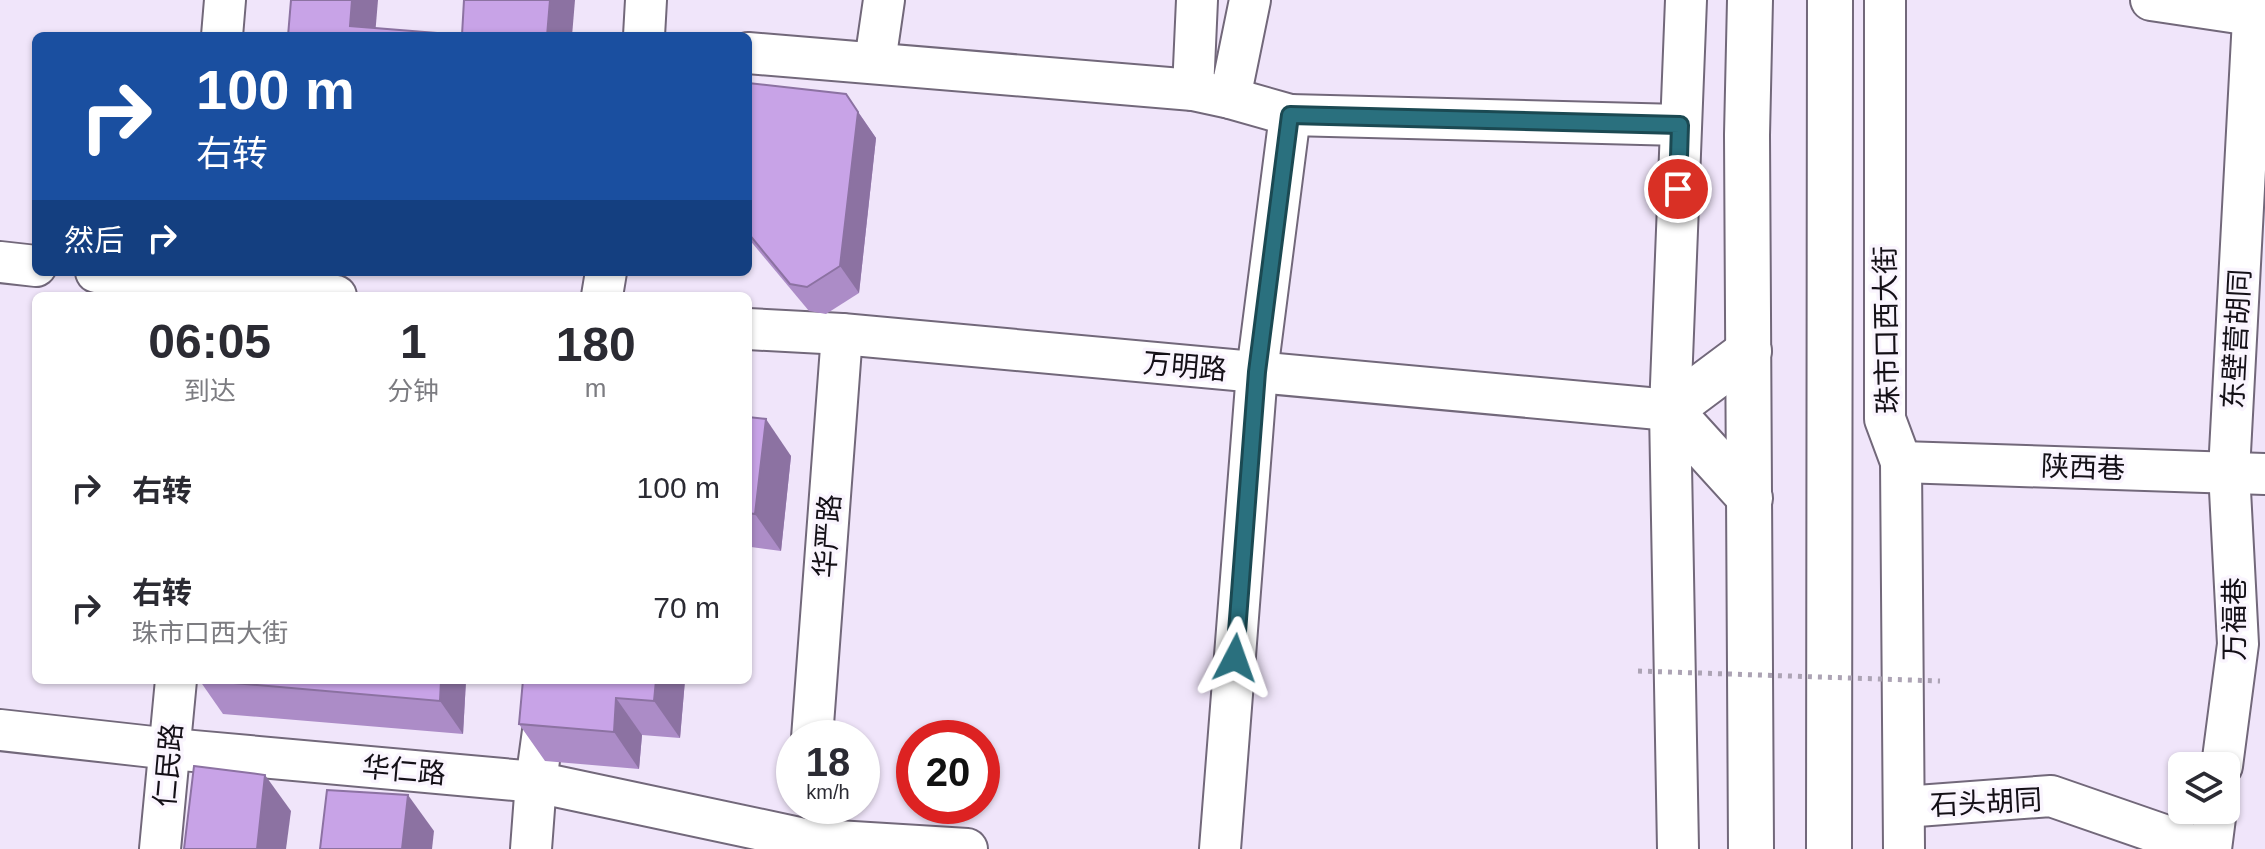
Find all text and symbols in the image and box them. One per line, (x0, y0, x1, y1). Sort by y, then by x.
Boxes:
text: 100 m (196, 58, 355, 121)
icon: right (64, 64, 168, 168)
text: 右转 (196, 133, 268, 174)
pin (1644, 155, 1712, 223)
icon: arrive (1656, 167, 1700, 211)
icon: right (140, 216, 184, 260)
text: 然后 (64, 224, 124, 257)
street label: 珠市口西大街 (1870, 246, 1903, 414)
street label: 东壁营胡同 (2217, 268, 2256, 410)
text: 06:05 (148, 315, 271, 368)
text: 1 (400, 315, 427, 368)
text: 180 (556, 318, 636, 371)
street label: 万明路 (1142, 347, 1228, 386)
text: m (585, 373, 607, 403)
text: 到达 (184, 376, 236, 406)
text: 分钟 (387, 376, 439, 406)
street label: 陕西巷 (2040, 451, 2126, 484)
icon: right (64, 466, 108, 510)
text: 100 m (637, 471, 720, 504)
text: 右转 (132, 474, 192, 507)
street label: 华严路 (809, 493, 846, 579)
text: 右转 (132, 576, 192, 609)
street label: 万福巷 (2219, 577, 2250, 661)
icon: right (64, 586, 108, 630)
text: 70 m (653, 591, 720, 624)
position arrow (1193, 616, 1277, 700)
text: 珠市口西大街 (132, 618, 288, 648)
speed limit sign: 20 (896, 720, 1000, 824)
street label: 仁民路 (149, 722, 188, 808)
text: 18 (806, 740, 850, 784)
street label: 华仁路 (361, 751, 447, 790)
map controls (2168, 752, 2240, 824)
button: layers (2168, 752, 2240, 824)
text: km/h (806, 781, 850, 803)
street label: 石头胡同 (1929, 784, 2043, 821)

